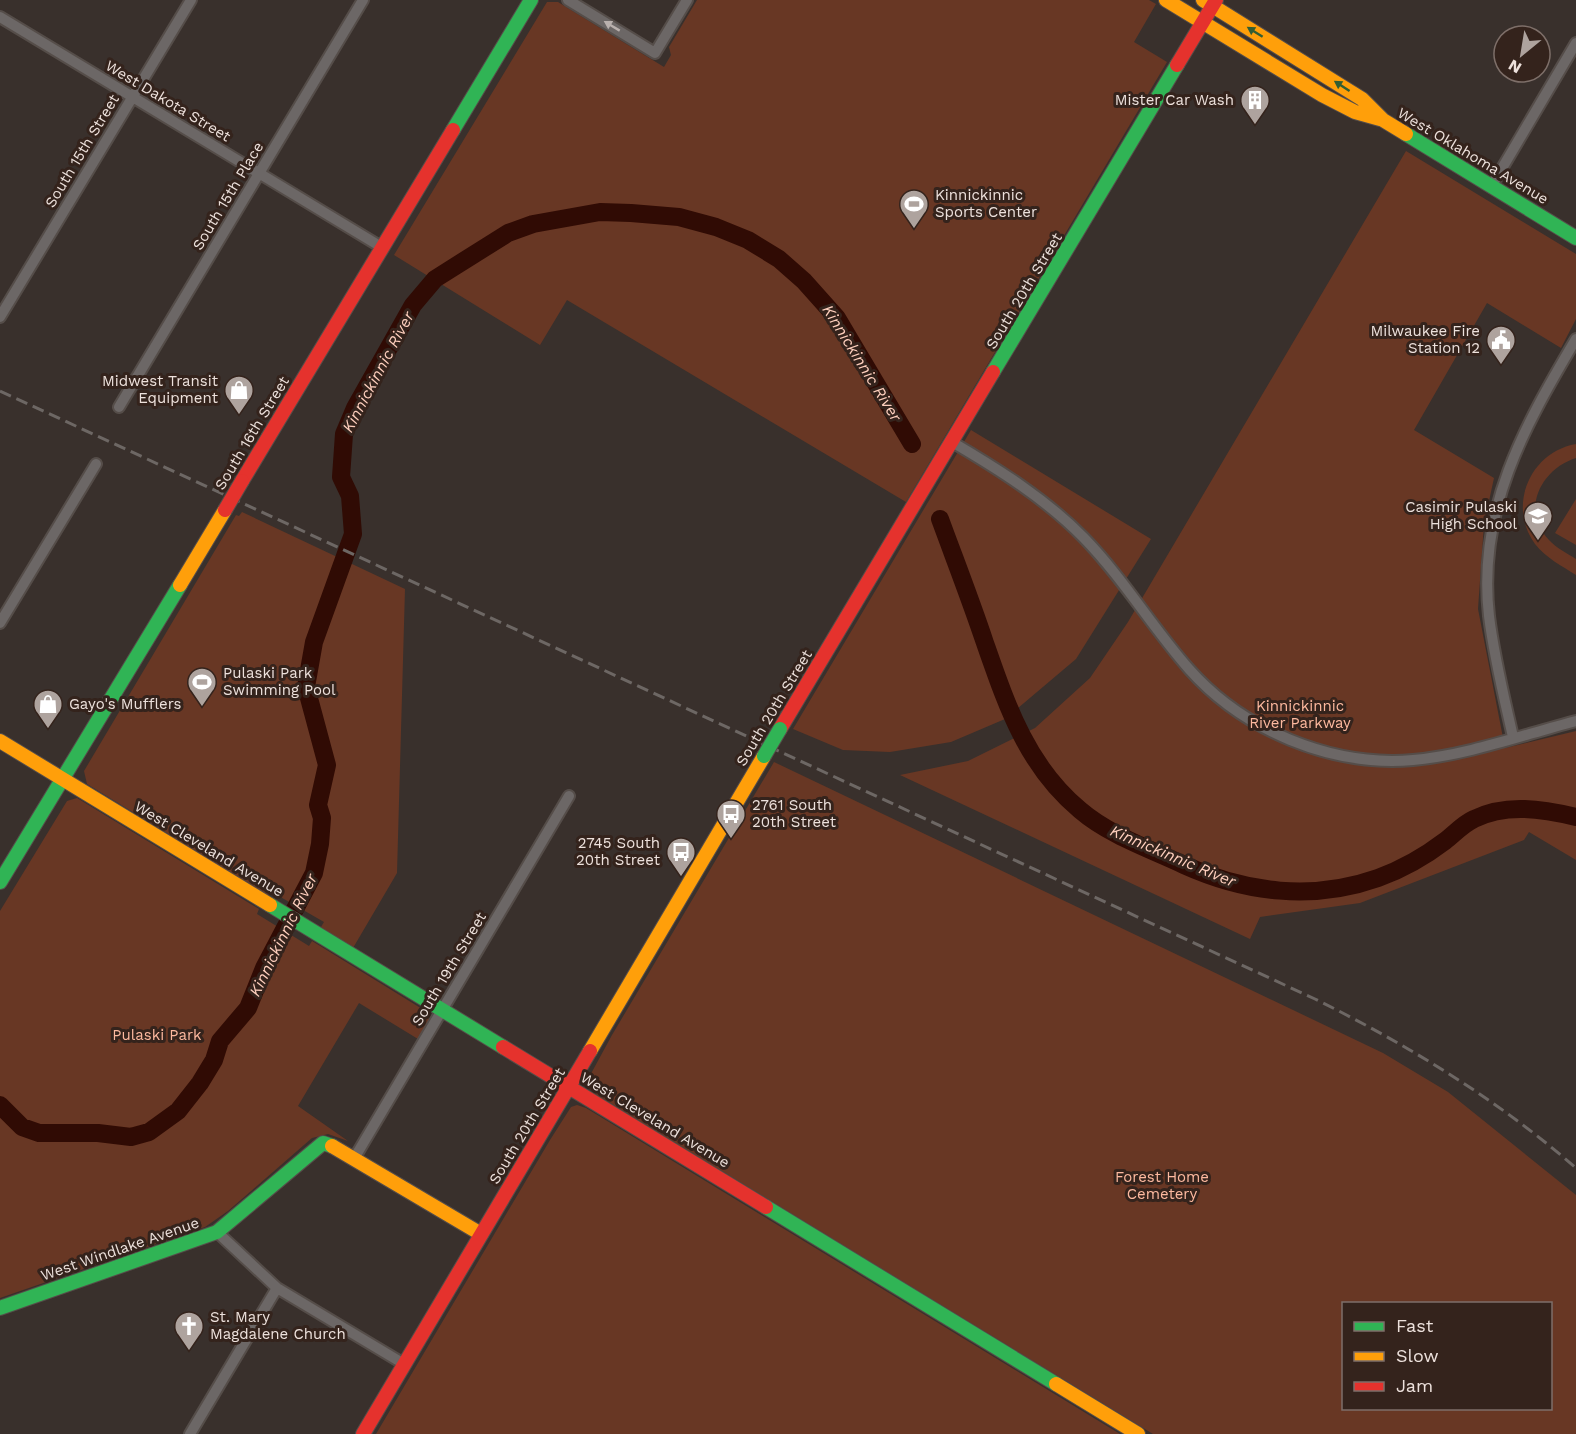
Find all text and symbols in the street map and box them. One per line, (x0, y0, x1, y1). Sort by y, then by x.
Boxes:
one-way arrow (604, 21, 620, 32)
north arrow (1492, 24, 1552, 84)
one-way arrow (1247, 26, 1263, 37)
text: N (1505, 55, 1525, 78)
street label: West Dakota Street (102, 56, 235, 146)
one-way arrow (1335, 80, 1351, 92)
building icon: Mister Car Wash (1239, 84, 1271, 126)
street label: South 15th Street (41, 91, 123, 211)
place label: Mister Car Wash (1115, 91, 1234, 109)
street label: West Oklahoma Avenue (1394, 104, 1552, 208)
street label: South 15th Place (189, 139, 267, 253)
place label: Kinnickinnic Sports Center (935, 186, 1037, 221)
sports icon: Kinnickinnic Sports Center (898, 188, 930, 230)
street label: South 20th Street (982, 229, 1066, 352)
water label: Kinnickinnic River (818, 301, 906, 426)
water label: Kinnickinnic River (338, 308, 418, 436)
place label: Milwaukee Fire Station 12 (1370, 322, 1480, 357)
public building icon: Milwaukee Fire Station 12 (1485, 324, 1517, 366)
place label: Midwest Transit Equipment (102, 372, 219, 407)
street label: South 16th Street (211, 372, 293, 493)
shop icon: Midwest Transit Equipment (223, 374, 255, 416)
place label: Casimir Pulaski High School (1405, 498, 1517, 533)
school or university icon: Casimir Pulaski High School (1522, 500, 1554, 542)
street label: South 20th Street (732, 646, 816, 769)
place label: Pulaski Park Swimming Pool (223, 664, 336, 699)
sports icon: Pulaski Park Swimming Pool (186, 666, 218, 708)
shop icon: Gayo's Mufflers (32, 688, 64, 730)
place label: Gayo's Mufflers (69, 695, 182, 713)
park label: Kinnickinnic River Parkway (1249, 697, 1351, 732)
place label: 2761 South 20th Street (752, 796, 837, 831)
street label: West Cleveland Avenue (131, 797, 287, 901)
bus stop icon: 2761 South 20th Street (715, 798, 747, 840)
water label: Kinnickinnic River (1108, 821, 1239, 891)
place label: 2745 South 20th Street (576, 834, 661, 869)
bus stop icon: 2745 South 20th Street (665, 836, 697, 878)
water label: Kinnickinnic River (245, 870, 321, 999)
street label: South 19th Street (408, 908, 490, 1029)
park label: Pulaski Park (112, 1026, 202, 1044)
street label: South 20th Street (485, 1064, 569, 1187)
street label: West Cleveland Avenue (577, 1068, 733, 1172)
park label: Forest Home Cemetery (1115, 1168, 1209, 1203)
street label: West Windlake Avenue (39, 1213, 201, 1285)
legend (1342, 1302, 1552, 1410)
place label: St. Mary Magdalene Church (210, 1308, 346, 1343)
church icon: St. Mary Magdalene Church (173, 1310, 205, 1352)
text: Fast (1396, 1315, 1434, 1336)
text: Slow (1396, 1345, 1439, 1366)
text: Jam (1396, 1375, 1433, 1396)

